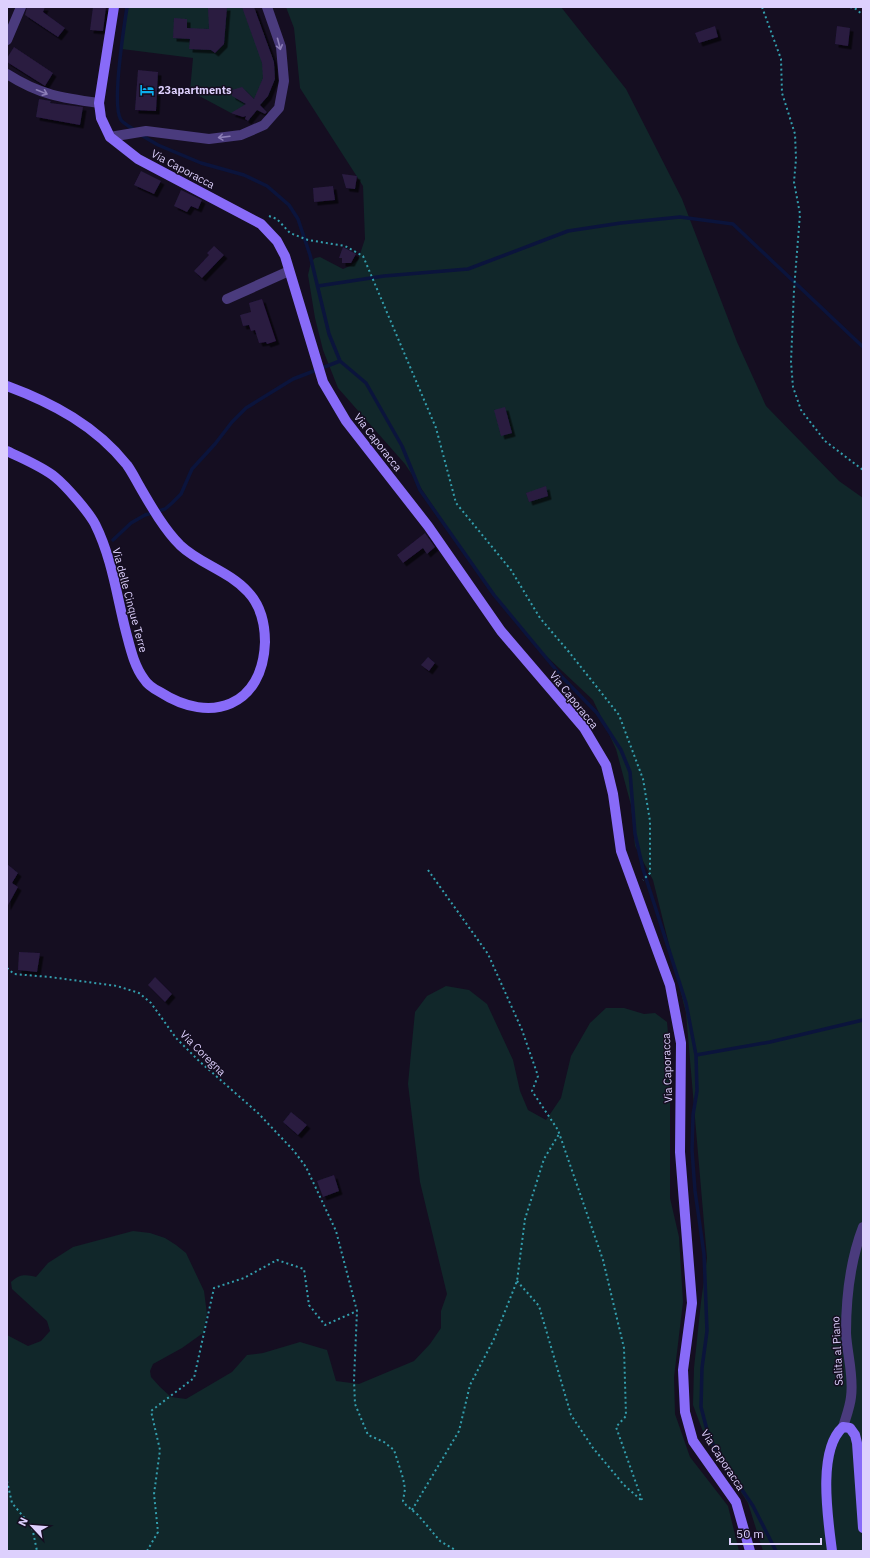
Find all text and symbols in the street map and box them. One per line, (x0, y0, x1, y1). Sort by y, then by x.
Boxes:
one-way arrow (276, 37, 283, 50)
hotel icon: 23apartments (139, 82, 155, 98)
place label: 23apartments (158, 83, 232, 97)
one-way arrow (35, 89, 47, 96)
one-way arrow (218, 133, 231, 141)
street label: Via Caporacca (149, 146, 217, 192)
street label: Via Caporacca (351, 410, 405, 474)
street label: Via delle Cinque Terre (109, 546, 151, 654)
street label: Via Caporacca (547, 668, 602, 732)
street label: Via Coregna (177, 1027, 229, 1079)
street label: Via Caporacca (659, 1033, 675, 1103)
street label: Salita al Piano (828, 1316, 846, 1386)
street label: Via Caporacca (698, 1427, 748, 1493)
north arrow (12, 1506, 52, 1546)
text: N (15, 1515, 31, 1528)
scale bar (730, 1520, 821, 1546)
text: 50 m (736, 1526, 764, 1541)

